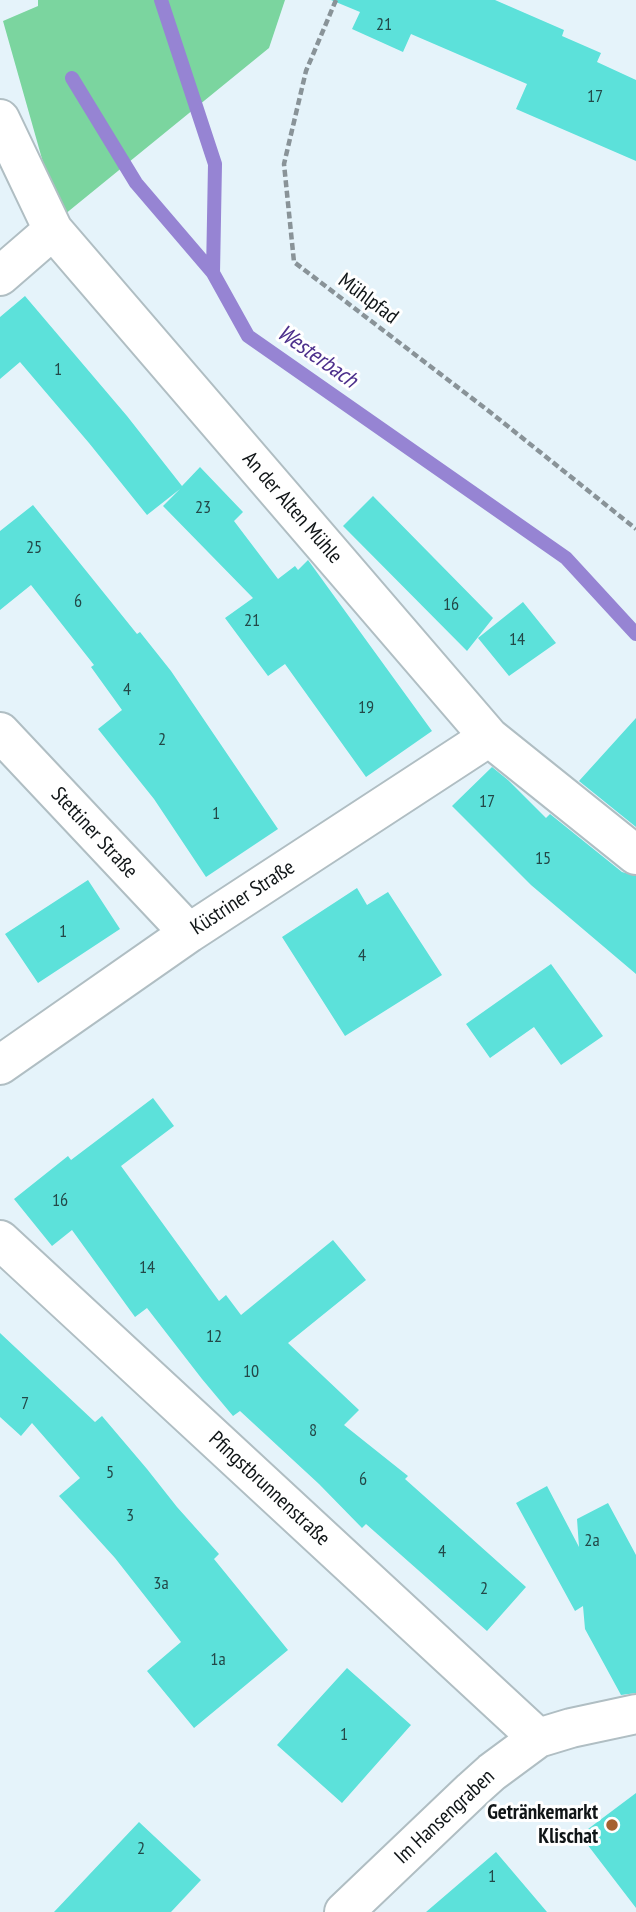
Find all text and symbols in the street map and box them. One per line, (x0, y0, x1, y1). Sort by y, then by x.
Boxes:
house number: 21 (376, 14, 392, 36)
house number: 17 (587, 86, 603, 108)
street label: Mühlpfad (333, 268, 403, 330)
water label: Westerbach (272, 320, 362, 394)
house number: 1 (54, 359, 62, 381)
street label: An der Alten Mühle (237, 447, 347, 569)
house number: 23 (195, 497, 211, 519)
house number: 25 (26, 537, 42, 559)
house number: 6 (74, 591, 82, 613)
house number: 16 (443, 594, 459, 616)
house number: 21 (244, 610, 260, 632)
house number: 14 (509, 629, 525, 651)
house number: 4 (123, 679, 131, 701)
house number: 19 (358, 697, 374, 719)
house number: 2 (158, 729, 166, 751)
street label: Stettiner Straße (45, 782, 143, 884)
house number: 17 (479, 791, 495, 813)
house number: 1 (212, 803, 220, 825)
house number: 15 (535, 848, 551, 870)
street label: Küstriner Straße (186, 855, 300, 941)
house number: 1 (59, 921, 67, 943)
house number: 4 (358, 945, 366, 967)
house number: 16 (52, 1190, 68, 1212)
house number: 14 (139, 1257, 155, 1279)
house number: 12 (206, 1326, 222, 1348)
house number: 10 (243, 1361, 259, 1383)
house number: 7 (21, 1393, 29, 1415)
house number: 8 (309, 1420, 317, 1442)
street label: Pfingstbrunnenstraße (203, 1427, 335, 1551)
house number: 5 (106, 1462, 114, 1484)
house number: 6 (359, 1469, 367, 1491)
house number: 3 (126, 1505, 134, 1527)
house number: 2a (584, 1530, 600, 1552)
house number: 4 (438, 1541, 446, 1563)
house number: 3a (153, 1573, 169, 1595)
house number: 2 (480, 1578, 488, 1600)
house number: 1a (210, 1649, 226, 1671)
house number: 1 (340, 1724, 348, 1746)
street label: Im Hansengraben (390, 1764, 500, 1870)
place label: Getränkemarkt Klischat (487, 1800, 598, 1850)
marker: Getränkemarkt Klischat (604, 1817, 620, 1833)
house number: 2 (137, 1838, 145, 1860)
house number: 1 (488, 1866, 496, 1888)

